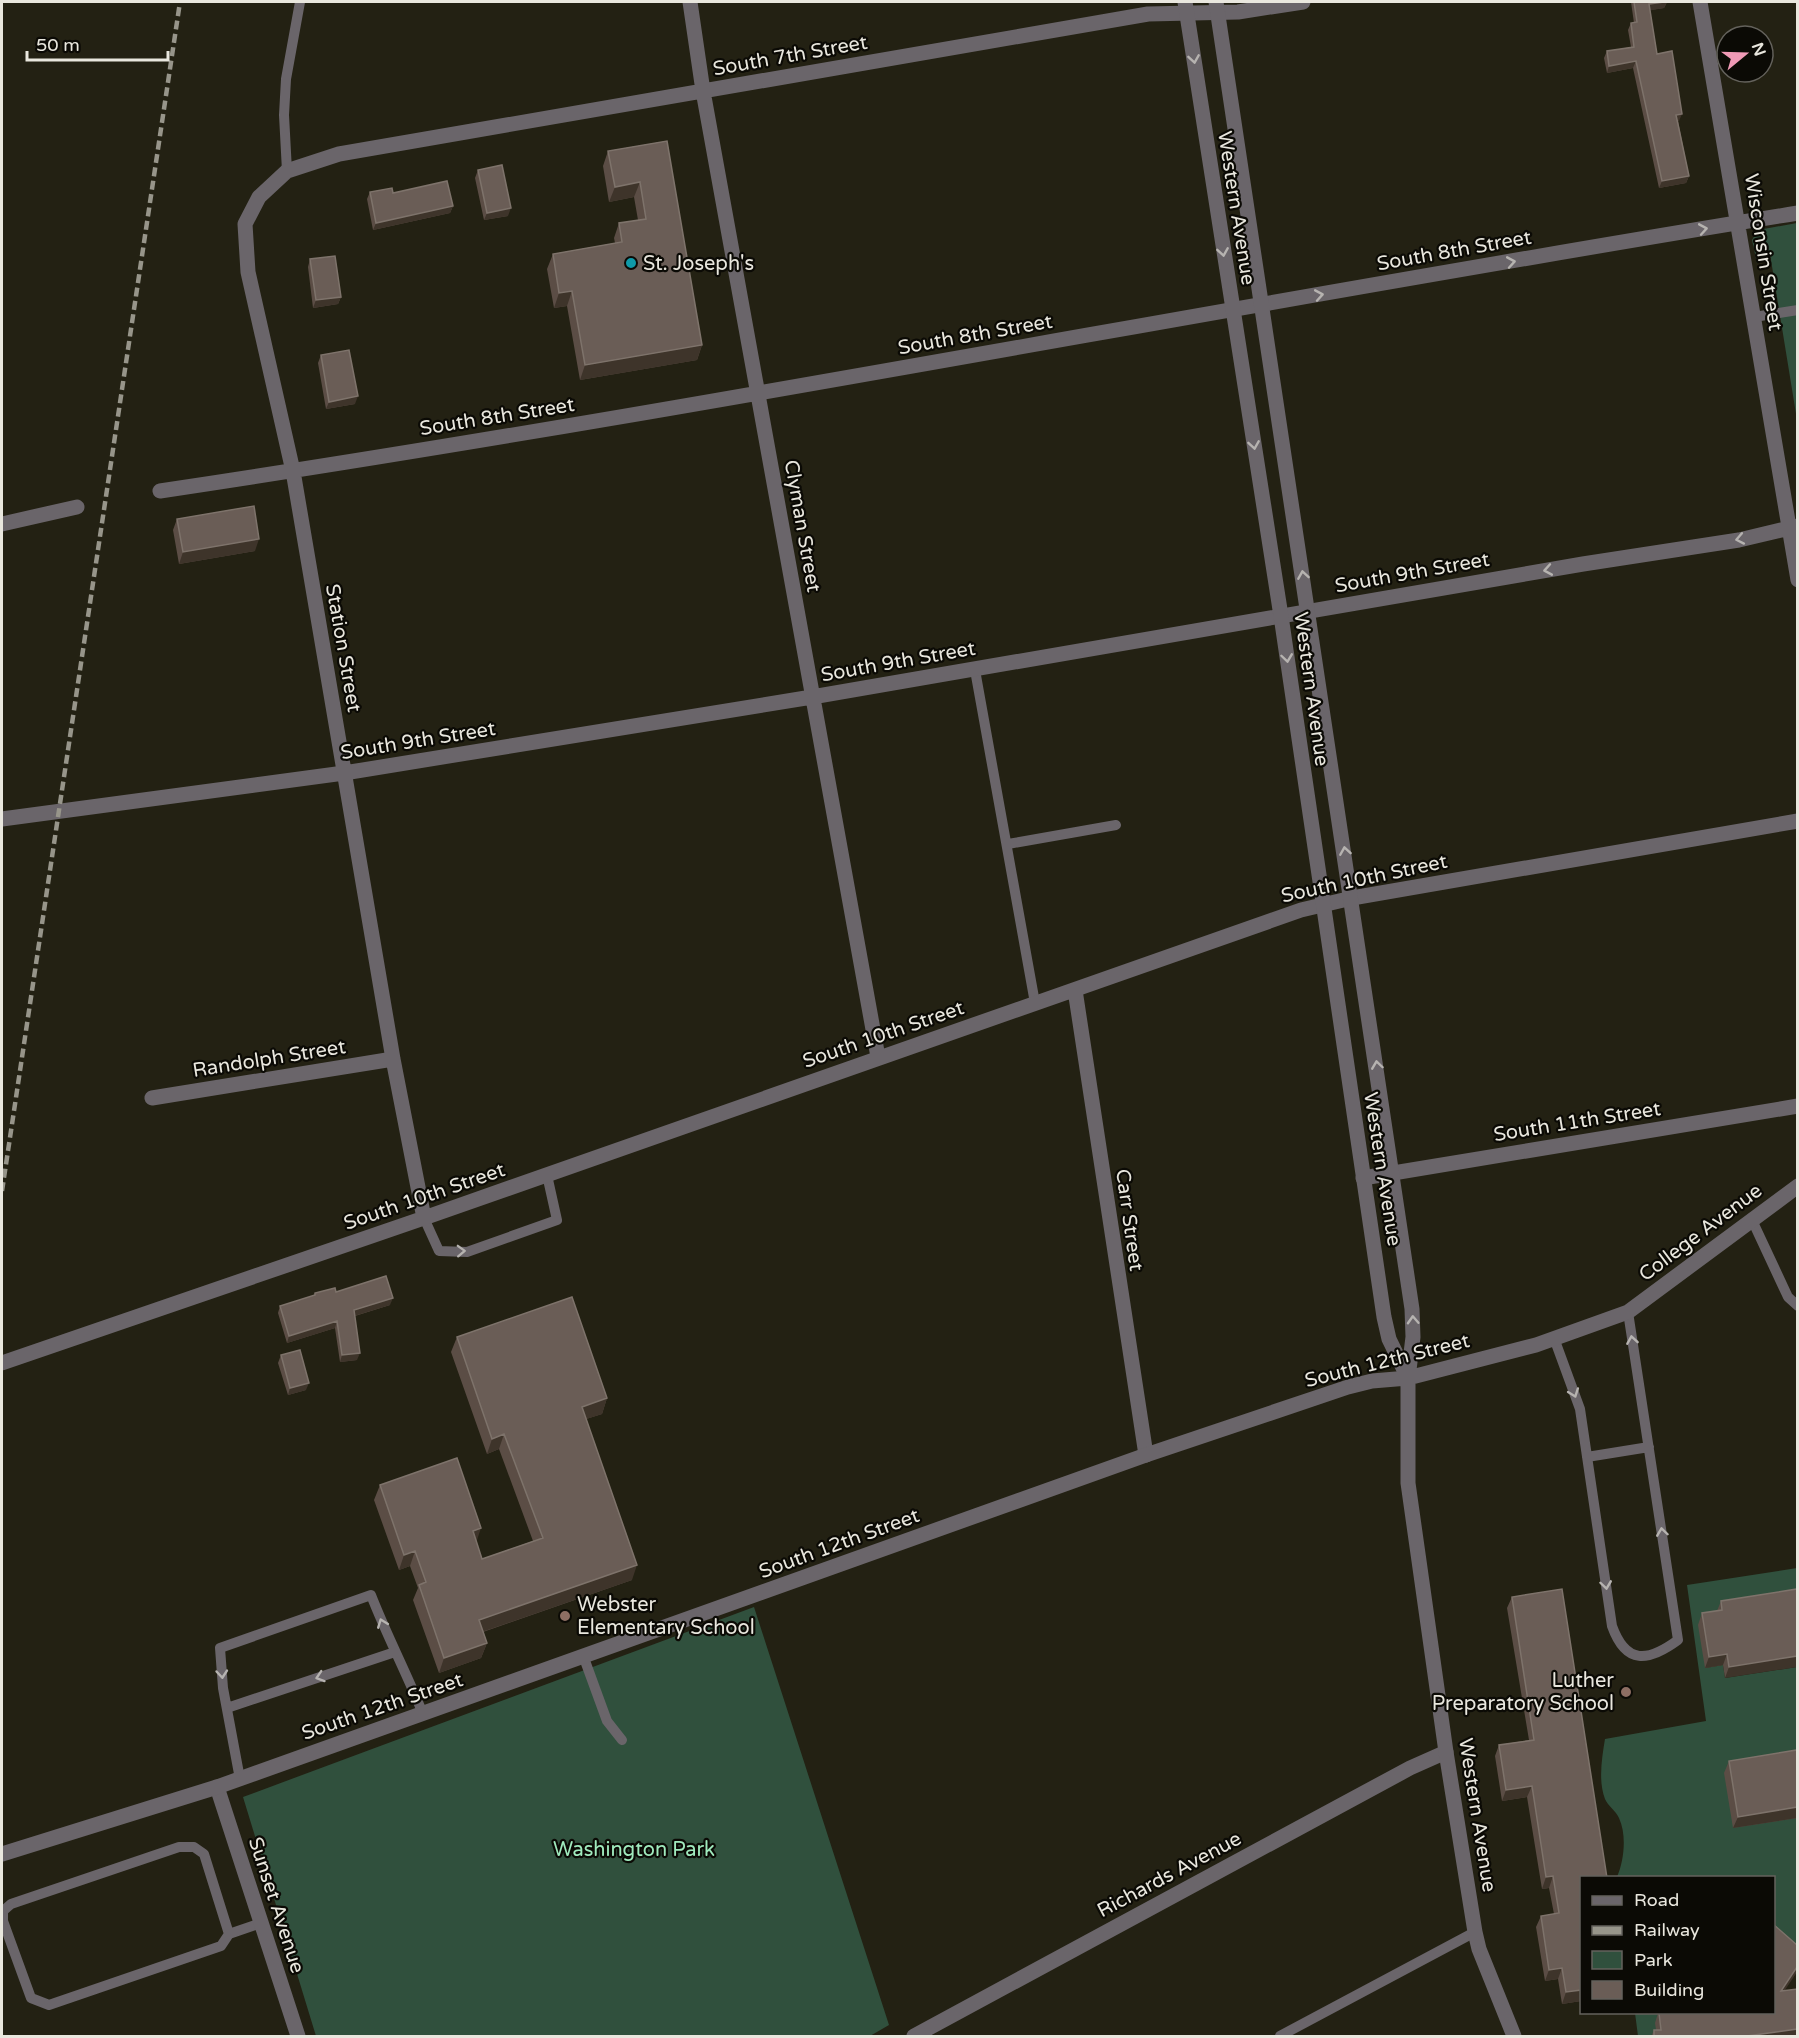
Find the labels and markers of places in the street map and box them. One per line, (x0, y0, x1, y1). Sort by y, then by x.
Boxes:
place label: St. Joseph's (643, 252, 754, 276)
marker: St. Joseph's (624, 256, 638, 270)
place label: Webster Elementary School (577, 1593, 755, 1640)
marker: Webster Elementary School (558, 1609, 572, 1623)
place label: Luther Preparatory School (1432, 1669, 1614, 1716)
marker: Luther Preparatory School (1619, 1685, 1633, 1699)

